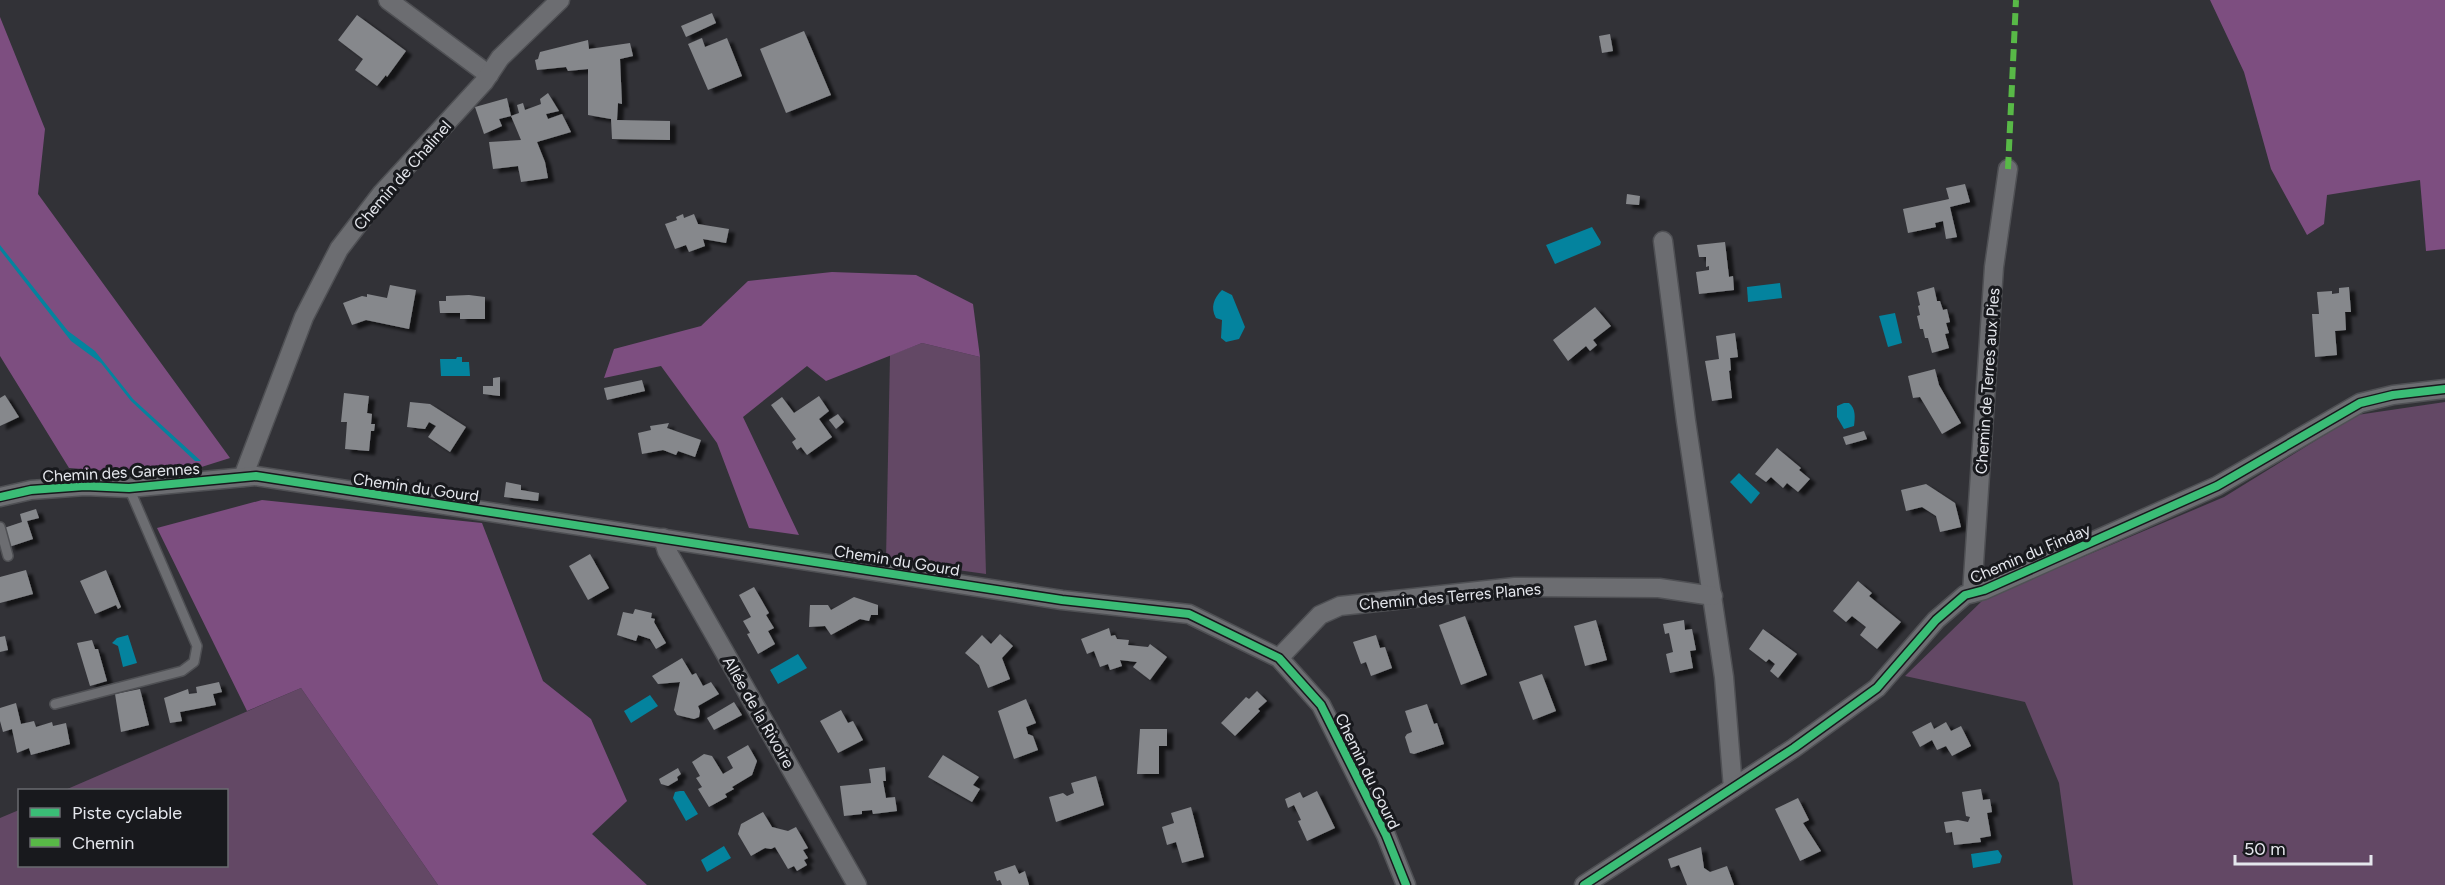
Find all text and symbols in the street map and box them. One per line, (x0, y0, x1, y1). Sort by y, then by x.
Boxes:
street label: Chemin de Chalinel (350, 117, 455, 234)
street label: Chemin de Terres aux Pies (1972, 287, 2003, 475)
street label: Chemin des Garennes (42, 459, 200, 486)
street label: Chemin du Gourd (352, 469, 480, 506)
street label: Chemin du Finday (1967, 519, 2094, 587)
street label: Chemin du Gourd (833, 541, 961, 580)
street label: Chemin des Terres Planes (1358, 579, 1542, 614)
street label: Allée de la Rivoire (719, 653, 798, 772)
street label: Chemin du Gourd (1331, 710, 1404, 832)
legend (18, 789, 228, 867)
text: Piste cyclable (72, 802, 182, 824)
scale bar (2235, 828, 2372, 866)
text: Chemin (72, 832, 134, 854)
text: 50 m (2244, 838, 2286, 860)

